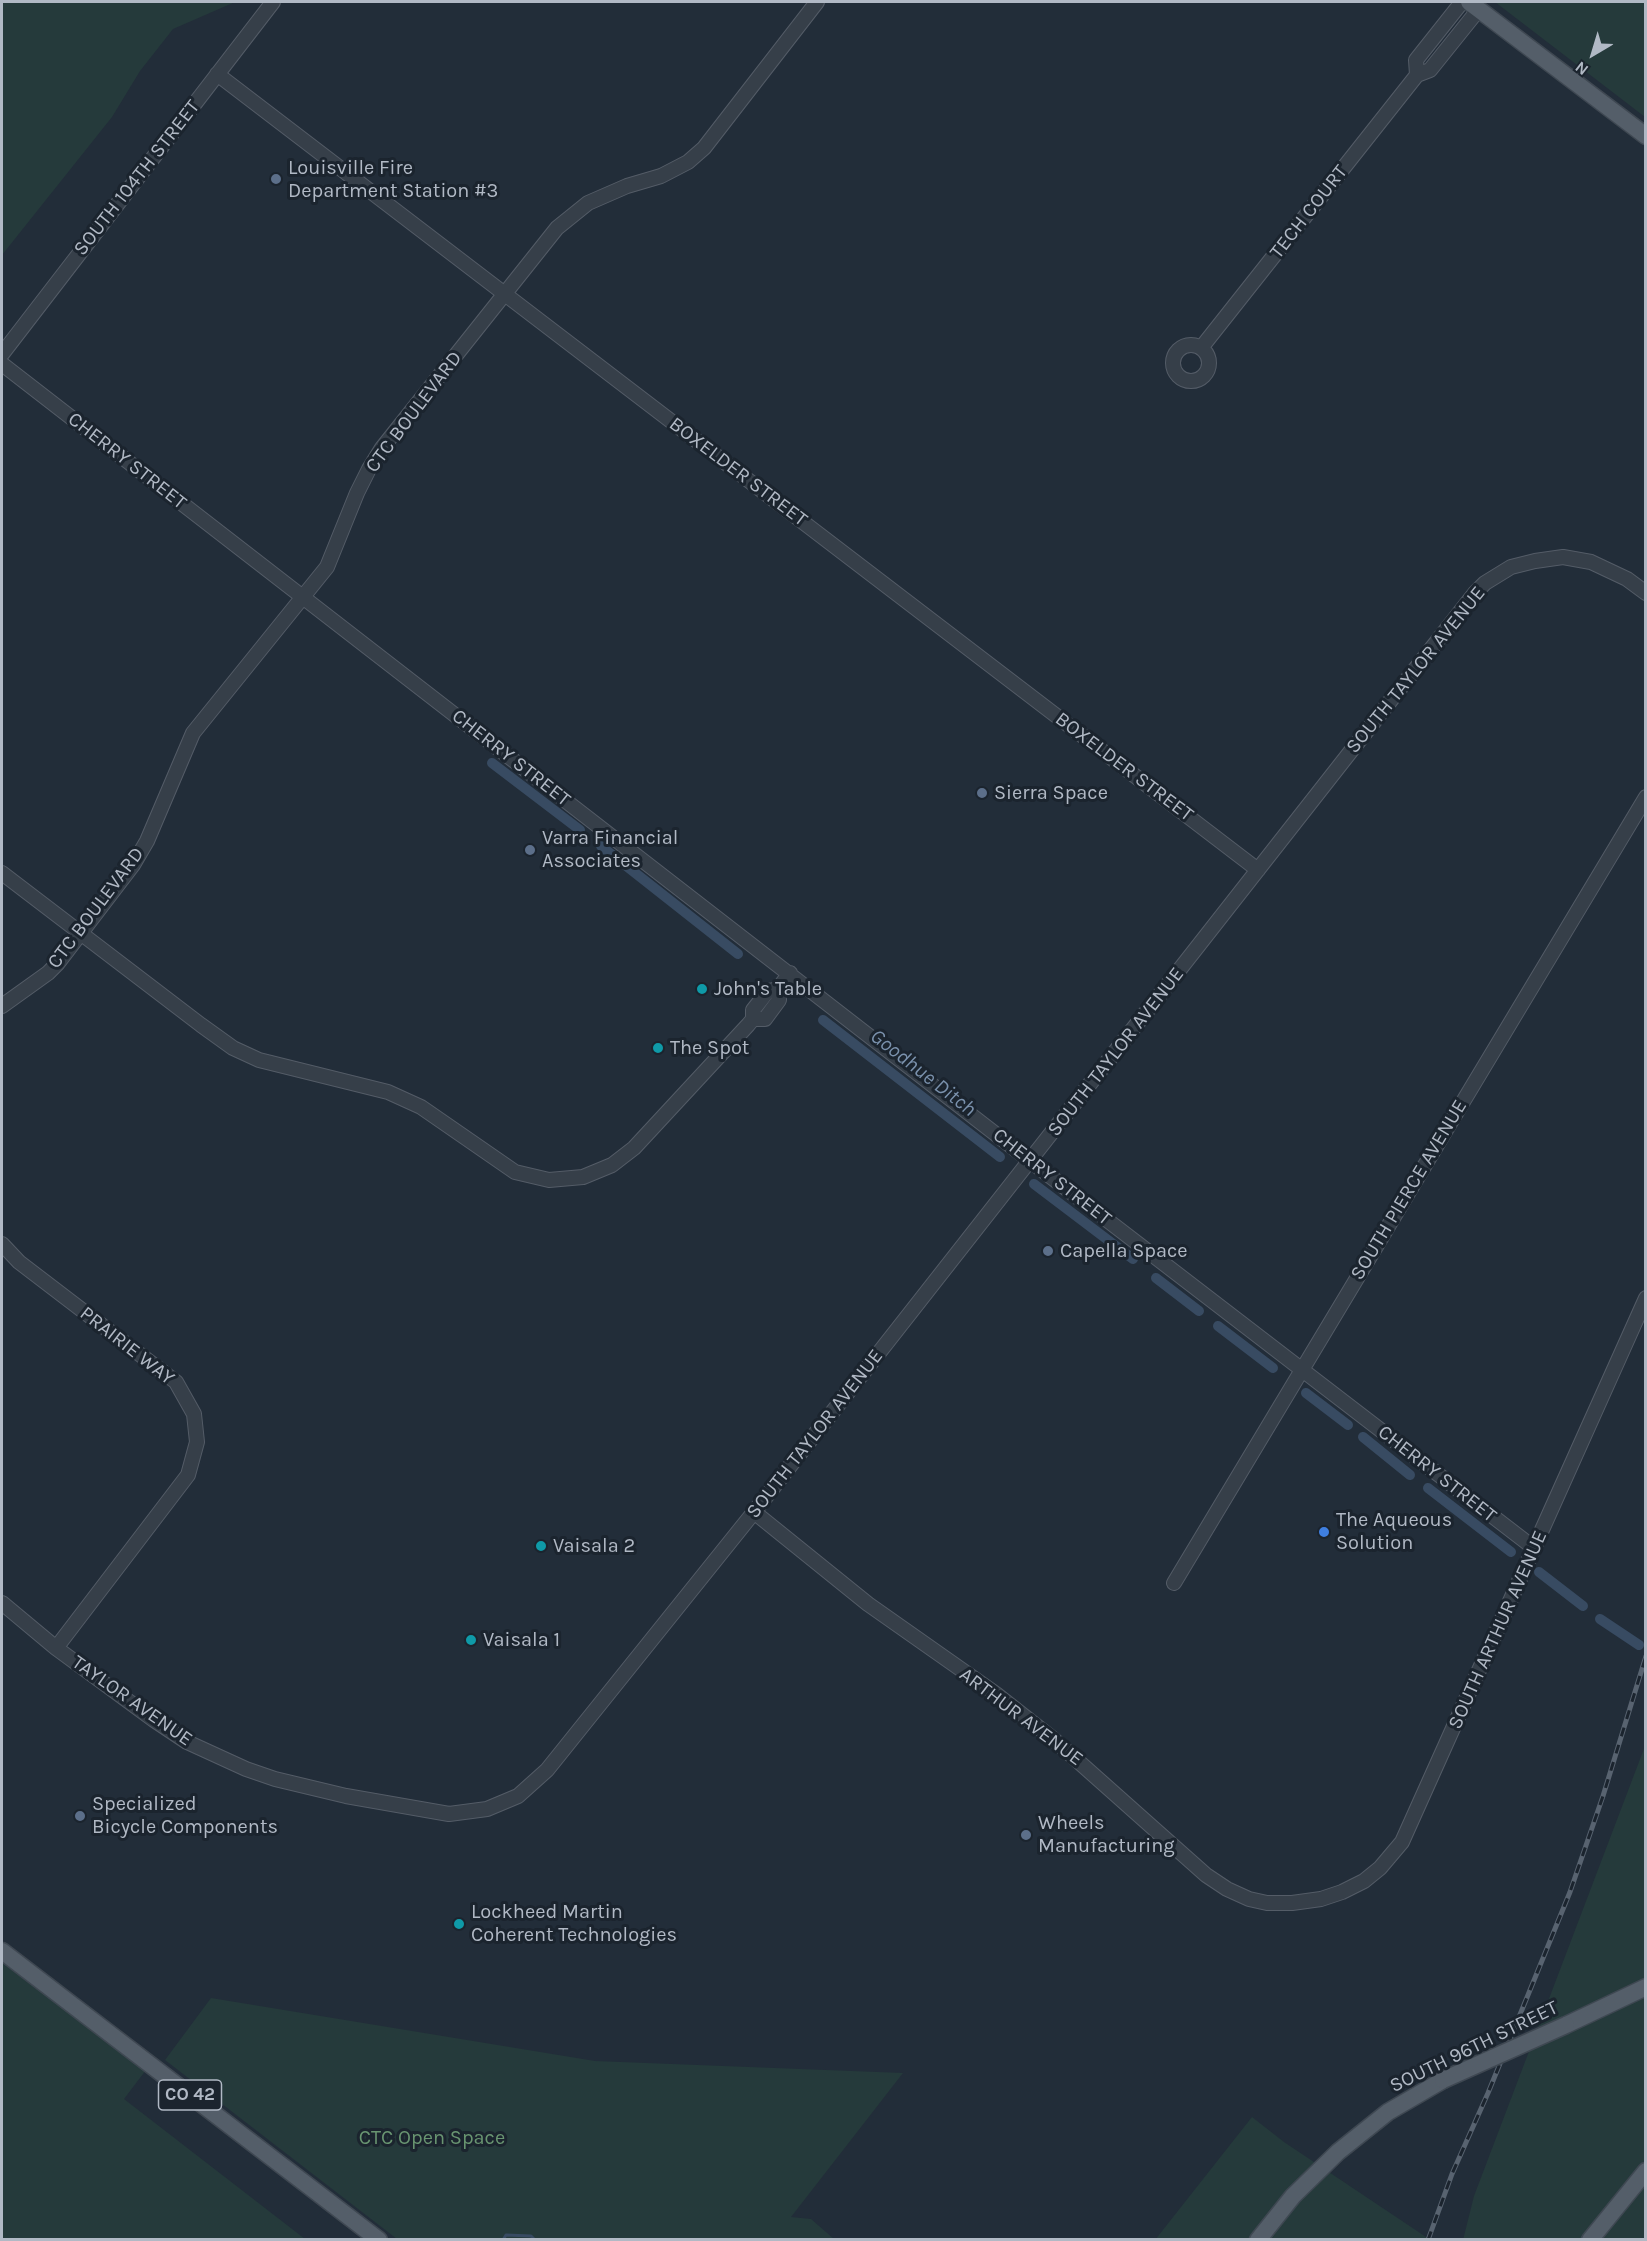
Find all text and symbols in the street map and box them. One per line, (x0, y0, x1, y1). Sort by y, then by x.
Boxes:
north arrow (1563, 24, 1623, 84)
text: N (1571, 58, 1592, 80)
street label: SOUTH 104TH STREET (69, 95, 205, 261)
place label: Louisville Fire Department Station #3 (288, 156, 498, 203)
street label: TECH COURT (1265, 160, 1353, 264)
marker: Louisville Fire Department Station #3 (269, 172, 283, 186)
street label: CTC BOULEVARD (361, 347, 467, 477)
street label: CHERRY STREET (63, 407, 191, 515)
street label: BOXELDER STREET (664, 412, 812, 532)
street label: SOUTH TAYLOR AVENUE (1341, 582, 1491, 758)
street label: CHERRY STREET (447, 704, 575, 812)
street label: BOXELDER STREET (1050, 707, 1198, 827)
place label: Sierra Space (994, 781, 1108, 805)
marker: Sierra Space (975, 786, 989, 800)
place label: Varra Financial Associates (542, 826, 678, 873)
street label: CTC BOULEVARD (43, 843, 149, 973)
marker: Varra Financial Associates (523, 843, 537, 857)
street label: SOUTH TAYLOR AVENUE (1043, 963, 1189, 1141)
place label: John's Table (714, 977, 822, 1001)
marker: John's Table (695, 982, 709, 996)
water label: Goodhue Ditch (865, 1024, 981, 1122)
place label: The Spot (670, 1036, 749, 1060)
marker: The Spot (651, 1041, 665, 1055)
street label: SOUTH PIERCE AVENUE (1346, 1096, 1472, 1284)
street label: CHERRY STREET (988, 1123, 1116, 1231)
place label: Capella Space (1060, 1239, 1188, 1263)
marker: Capella Space (1041, 1244, 1055, 1258)
street label: PRAIRIE WAY (75, 1302, 179, 1390)
street label: SOUTH TAYLOR AVENUE (742, 1345, 888, 1523)
street label: CHERRY STREET (1373, 1420, 1501, 1528)
place label: The Aqueous Solution (1336, 1508, 1452, 1555)
marker: The Aqueous Solution (1317, 1525, 1331, 1539)
street label: SOUTH ARTHUR AVENUE (1443, 1527, 1553, 1733)
place label: Vaisala 2 (553, 1534, 635, 1558)
marker: Vaisala 2 (534, 1539, 548, 1553)
place label: Vaisala 1 (483, 1628, 560, 1652)
marker: Vaisala 1 (464, 1633, 478, 1647)
street label: TAYLOR AVENUE (67, 1651, 197, 1751)
street label: ARTHUR AVENUE (954, 1663, 1088, 1771)
place label: Specialized Bicycle Components (92, 1792, 278, 1839)
marker: Specialized Bicycle Components (73, 1809, 87, 1823)
place label: Wheels Manufacturing (1038, 1811, 1174, 1858)
marker: Wheels Manufacturing (1019, 1828, 1033, 1842)
place label: Lockheed Martin Coherent Technologies (471, 1900, 677, 1947)
marker: Lockheed Martin Coherent Technologies (452, 1917, 466, 1931)
street label: SOUTH 96TH STREET (1386, 1996, 1562, 2098)
road number: CO 42 (158, 2080, 222, 2110)
park label: CTC Open Space (359, 2126, 505, 2150)

